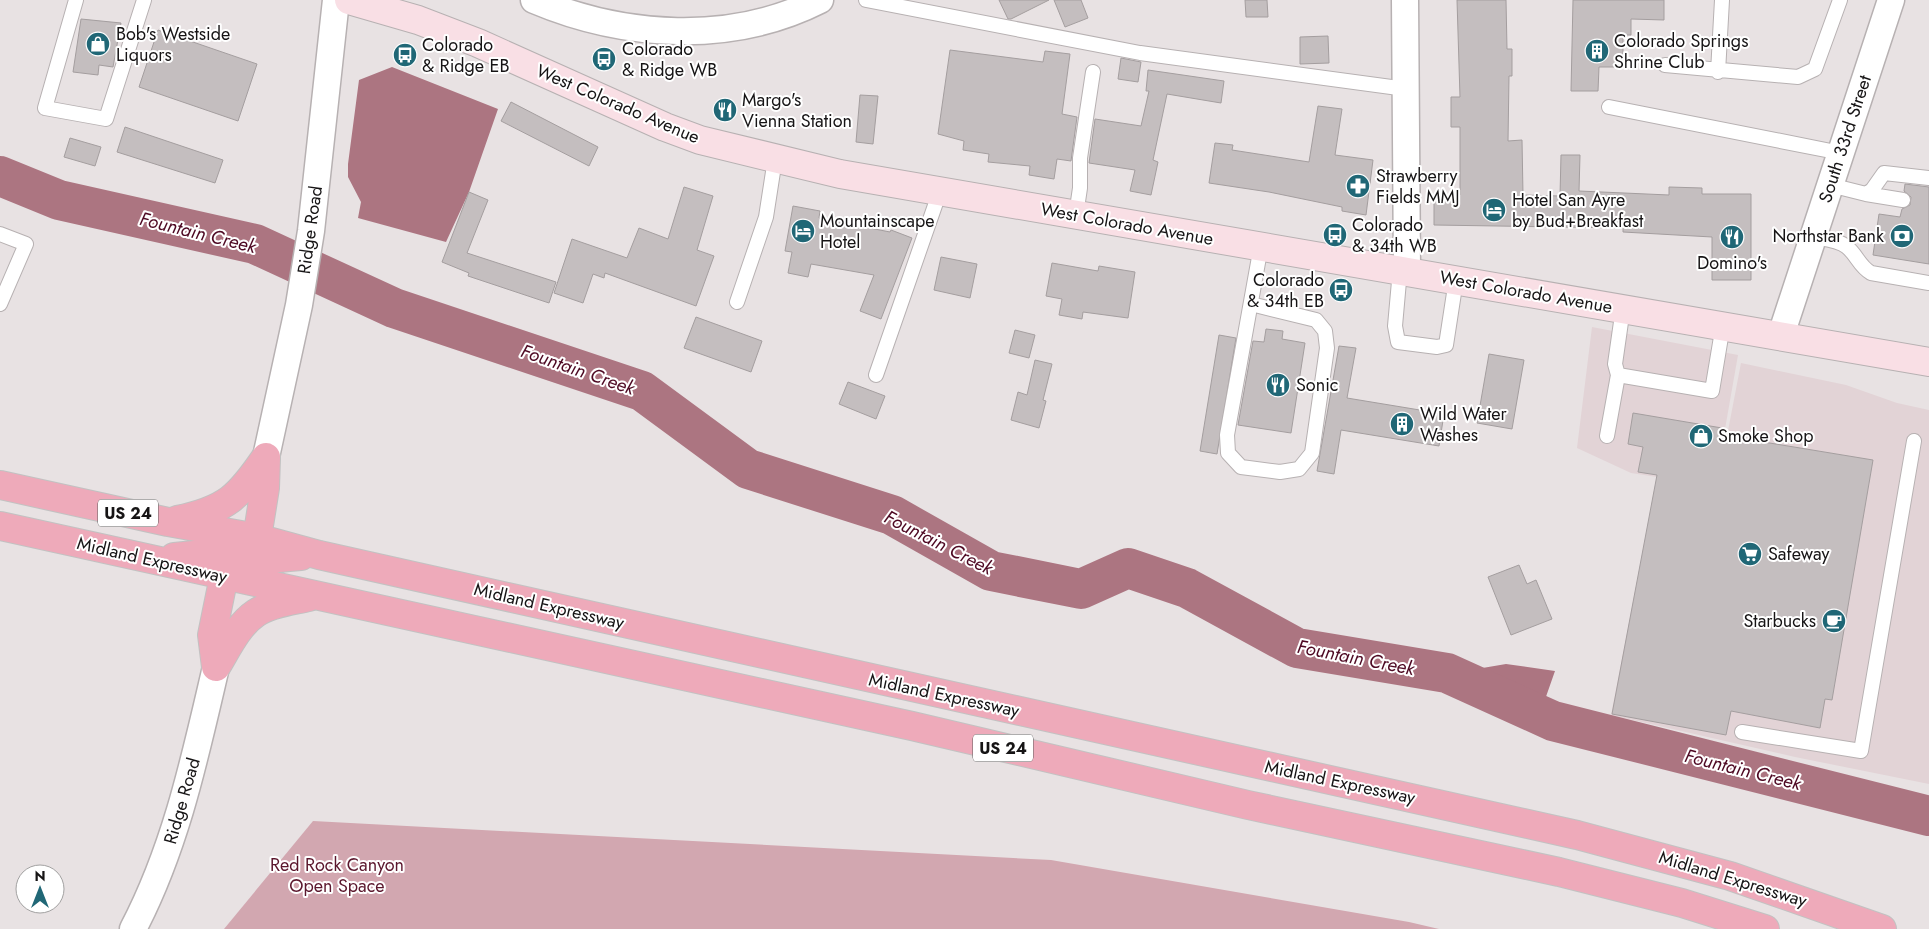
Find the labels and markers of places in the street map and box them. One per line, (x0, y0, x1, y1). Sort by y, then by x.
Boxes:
place label: Bob's Westside Liquors (116, 21, 230, 68)
place label: Colorado Springs Shrine Club (1614, 28, 1748, 75)
shop icon: Bob's Westside Liquors (85, 31, 111, 57)
place label: Colorado & Ridge EB (422, 32, 509, 79)
place label: Colorado & Ridge WB (622, 36, 717, 83)
building icon: Colorado Springs Shrine Club (1584, 38, 1610, 64)
bus stop icon: Colorado & Ridge EB (392, 42, 418, 68)
bus stop icon: Colorado & Ridge WB (591, 46, 617, 72)
place label: Margo's Vienna Station (742, 87, 852, 134)
restaurant icon: Margo's Vienna Station (712, 97, 738, 123)
place label: Strawberry Fields MMJ (1376, 163, 1459, 210)
pharmacy icon: Strawberry Fields MMJ (1345, 173, 1371, 199)
place label: Hotel San Ayre by Bud+Breakfast (1512, 187, 1644, 234)
hotel icon: Hotel San Ayre by Bud+Breakfast (1481, 197, 1507, 223)
place label: Mountainscape Hotel (820, 208, 934, 255)
place label: Colorado & 34th WB (1352, 212, 1437, 259)
hotel icon: Mountainscape Hotel (790, 218, 816, 244)
bus stop icon: Colorado & 34th WB (1322, 222, 1348, 248)
place label: Northstar Bank (1772, 223, 1884, 249)
bank icon: Northstar Bank (1889, 223, 1915, 249)
restaurant icon: Domino's (1719, 224, 1745, 250)
place label: Domino's (1697, 250, 1767, 276)
place label: Colorado & 34th EB (1247, 267, 1324, 314)
bus stop icon: Colorado & 34th EB (1328, 277, 1354, 303)
restaurant icon: Sonic (1265, 372, 1291, 398)
place label: Sonic (1296, 372, 1338, 398)
place label: Wild Water Washes (1420, 401, 1508, 448)
building icon: Wild Water Washes (1389, 411, 1415, 437)
shop icon: Smoke Shop (1688, 423, 1714, 449)
place label: Smoke Shop (1718, 423, 1813, 449)
supermarket icon: Safeway (1737, 541, 1763, 567)
place label: Safeway (1768, 541, 1829, 567)
place label: Starbucks (1743, 608, 1816, 634)
cafe icon: Starbucks (1821, 608, 1847, 634)

